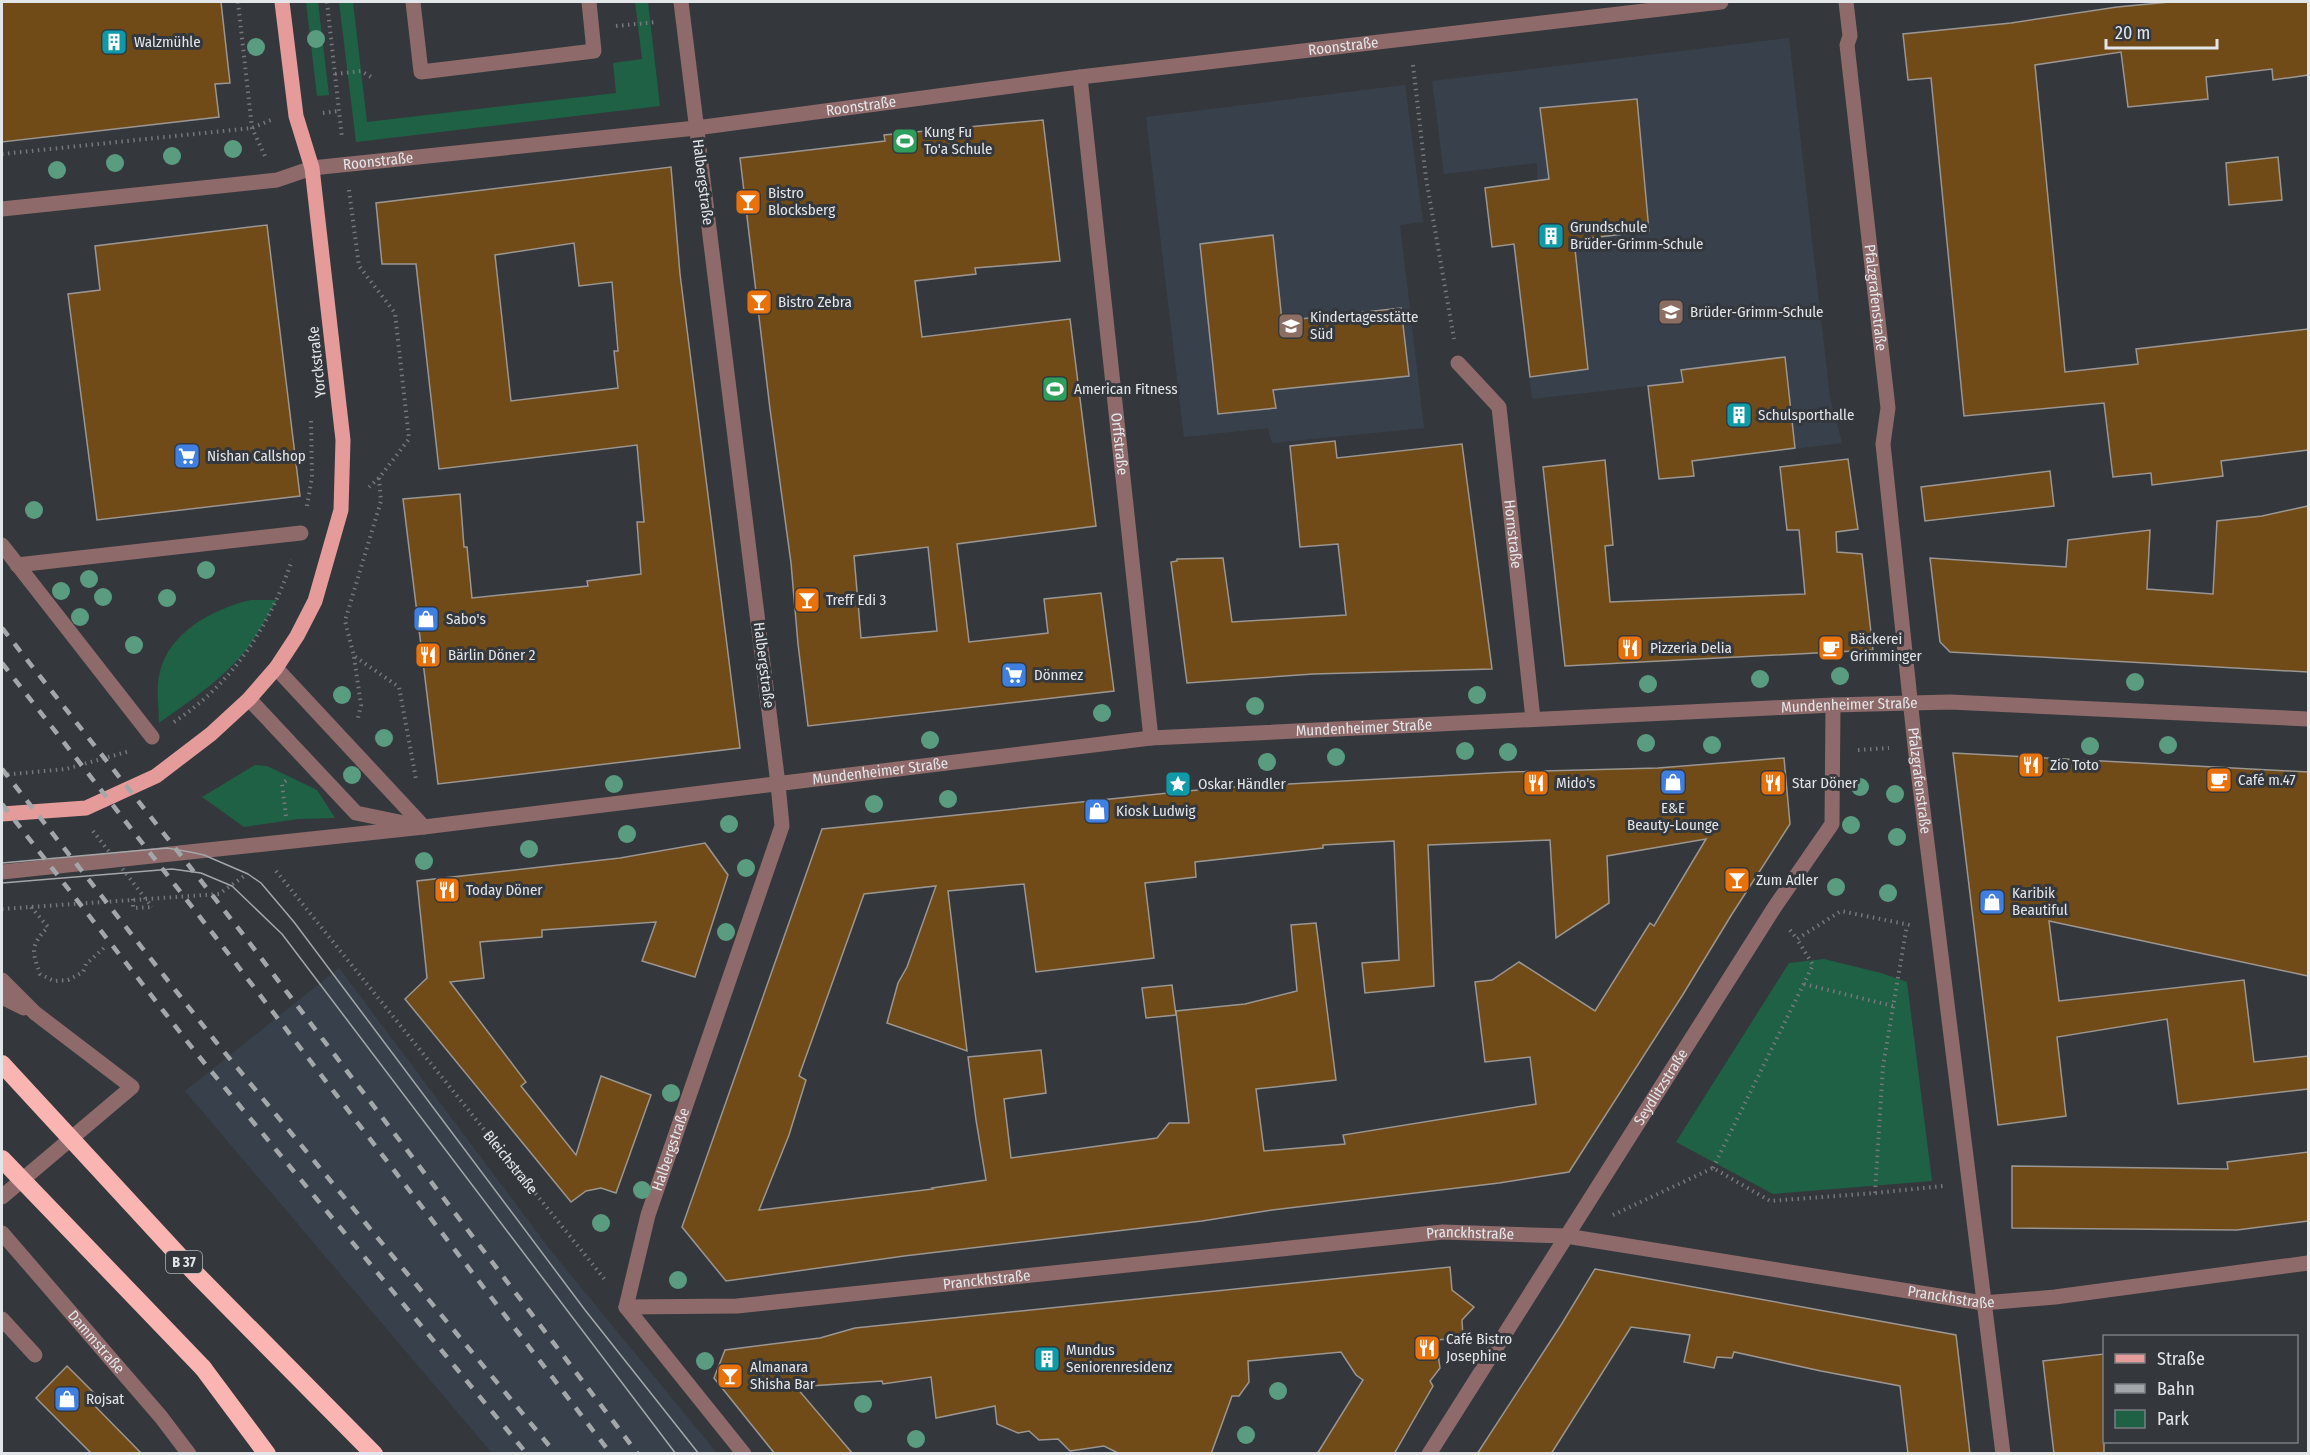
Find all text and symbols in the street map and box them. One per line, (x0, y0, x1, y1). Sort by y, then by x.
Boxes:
scale bar (2106, 12, 2217, 50)
text: 20 m (2115, 22, 2150, 44)
building icon: Walzmühle (99, 27, 129, 57)
place label: Walzmühle (134, 33, 201, 51)
street label: Roonstraße (1307, 33, 1379, 59)
street label: Roonstraße (825, 93, 897, 120)
place label: Kung Fu To'a Schule (924, 123, 992, 158)
sports icon: Kung Fu To'a Schule (890, 126, 920, 156)
street label: Halbergstraße (689, 138, 717, 226)
street label: Roonstraße (342, 149, 414, 174)
place label: Bistro Blocksberg (768, 184, 835, 219)
bar icon: Bistro Blocksberg (733, 187, 763, 217)
place label: Grundschule Brüder-Grimm-Schule (1570, 218, 1704, 253)
building icon: Grundschule Brüder-Grimm-Schule (1536, 221, 1566, 251)
street label: Pfalzgrafenstraße (1861, 243, 1890, 352)
bar icon: Bistro Zebra (744, 287, 774, 317)
place label: Bistro Zebra (778, 293, 852, 311)
school or university icon: Brüder-Grimm-Schule (1656, 297, 1686, 327)
place label: Brüder-Grimm-Schule (1690, 303, 1824, 321)
place label: Kindertagesstätte Süd (1310, 308, 1418, 343)
school or university icon: Kindertagesstätte Süd (1276, 311, 1306, 341)
street label: Yorckstraße (304, 326, 330, 398)
sports icon: American Fitness (1040, 374, 1070, 404)
place label: American Fitness (1074, 380, 1178, 398)
building icon: Schulsporthalle (1724, 400, 1754, 430)
place label: Schulsporthalle (1758, 406, 1854, 424)
street label: Orffstraße (1107, 412, 1132, 476)
supermarket icon: Nishan Callshop (172, 441, 202, 471)
place label: Nishan Callshop (207, 447, 306, 465)
street label: Hornstraße (1500, 499, 1526, 569)
bar icon: Treff Edi 3 (792, 585, 822, 615)
place label: Treff Edi 3 (826, 591, 887, 609)
shop icon: Sabo's (411, 604, 441, 634)
place label: Sabo's (446, 610, 486, 628)
street label: Halbergstraße (750, 621, 778, 709)
place label: Bäckerei Grimminger (1850, 630, 1923, 665)
restaurant icon: Pizzeria Delia (1615, 633, 1645, 663)
cafe icon: Bäckerei Grimminger (1816, 633, 1846, 663)
place label: Pizzeria Delia (1650, 639, 1732, 657)
restaurant icon: Bärlin Döner 2 (413, 640, 443, 670)
place label: Bärlin Döner 2 (448, 646, 536, 664)
supermarket icon: Dönmez (999, 660, 1029, 690)
place label: Dönmez (1034, 666, 1083, 684)
street label: Mundenheimer Straße (1781, 694, 1918, 716)
street label: Mundenheimer Straße (1295, 715, 1433, 740)
street label: Pfalzgrafenstraße (1904, 727, 1935, 835)
restaurant icon: Zio Toto (2016, 750, 2046, 780)
street label: Mundenheimer Straße (811, 754, 949, 788)
place label: Zio Toto (2050, 756, 2099, 774)
cafe icon: Café m.47 (2204, 765, 2234, 795)
shop icon: E&E Beauty-Lounge (1658, 767, 1688, 797)
restaurant icon: Mido's (1521, 768, 1551, 798)
restaurant icon: Star Döner (1758, 768, 1788, 798)
place icon: Oskar Händler (1163, 769, 1193, 799)
place label: Café m.47 (2238, 771, 2295, 789)
place label: Mido's (1556, 774, 1596, 792)
place label: Star Döner (1792, 774, 1858, 792)
place label: Oskar Händler (1198, 775, 1286, 793)
shop icon: Kiosk Ludwig (1082, 796, 1112, 826)
place label: E&E Beauty-Lounge (1627, 799, 1719, 834)
place label: Kiosk Ludwig (1116, 802, 1196, 820)
bar icon: Zum Adler (1722, 865, 1752, 895)
place label: Zum Adler (1756, 871, 1819, 889)
restaurant icon: Today Döner (432, 875, 462, 905)
place label: Today Döner (466, 881, 543, 899)
place label: Karibik Beautiful (2012, 884, 2068, 919)
shop icon: Karibik Beautiful (1977, 887, 2007, 917)
street label: Seydlitzstraße (1630, 1046, 1692, 1129)
street label: Halbergstraße (648, 1106, 693, 1193)
street label: Bleichstraße (479, 1127, 542, 1198)
street label: Pranckhstraße (1425, 1223, 1514, 1243)
road number: B 37 (166, 1251, 202, 1273)
street label: Pranckhstraße (942, 1266, 1031, 1293)
street label: Pranckhstraße (1906, 1282, 1995, 1312)
street label: Dammstraße (64, 1307, 128, 1377)
place label: Café Bistro Josephine (1446, 1330, 1512, 1365)
restaurant icon: Café Bistro Josephine (1412, 1333, 1442, 1363)
legend (2103, 1335, 2298, 1443)
place label: Mundus Seniorenresidenz (1066, 1341, 1172, 1376)
building icon: Mundus Seniorenresidenz (1032, 1344, 1062, 1374)
text: Straße (2157, 1348, 2205, 1370)
place label: Almanara Shisha Bar (750, 1358, 816, 1393)
bar icon: Almanara Shisha Bar (715, 1361, 745, 1391)
text: Bahn (2157, 1378, 2195, 1400)
shop icon: Rojsat (52, 1384, 82, 1414)
place label: Rojsat (86, 1390, 124, 1408)
text: Park (2157, 1408, 2190, 1430)

